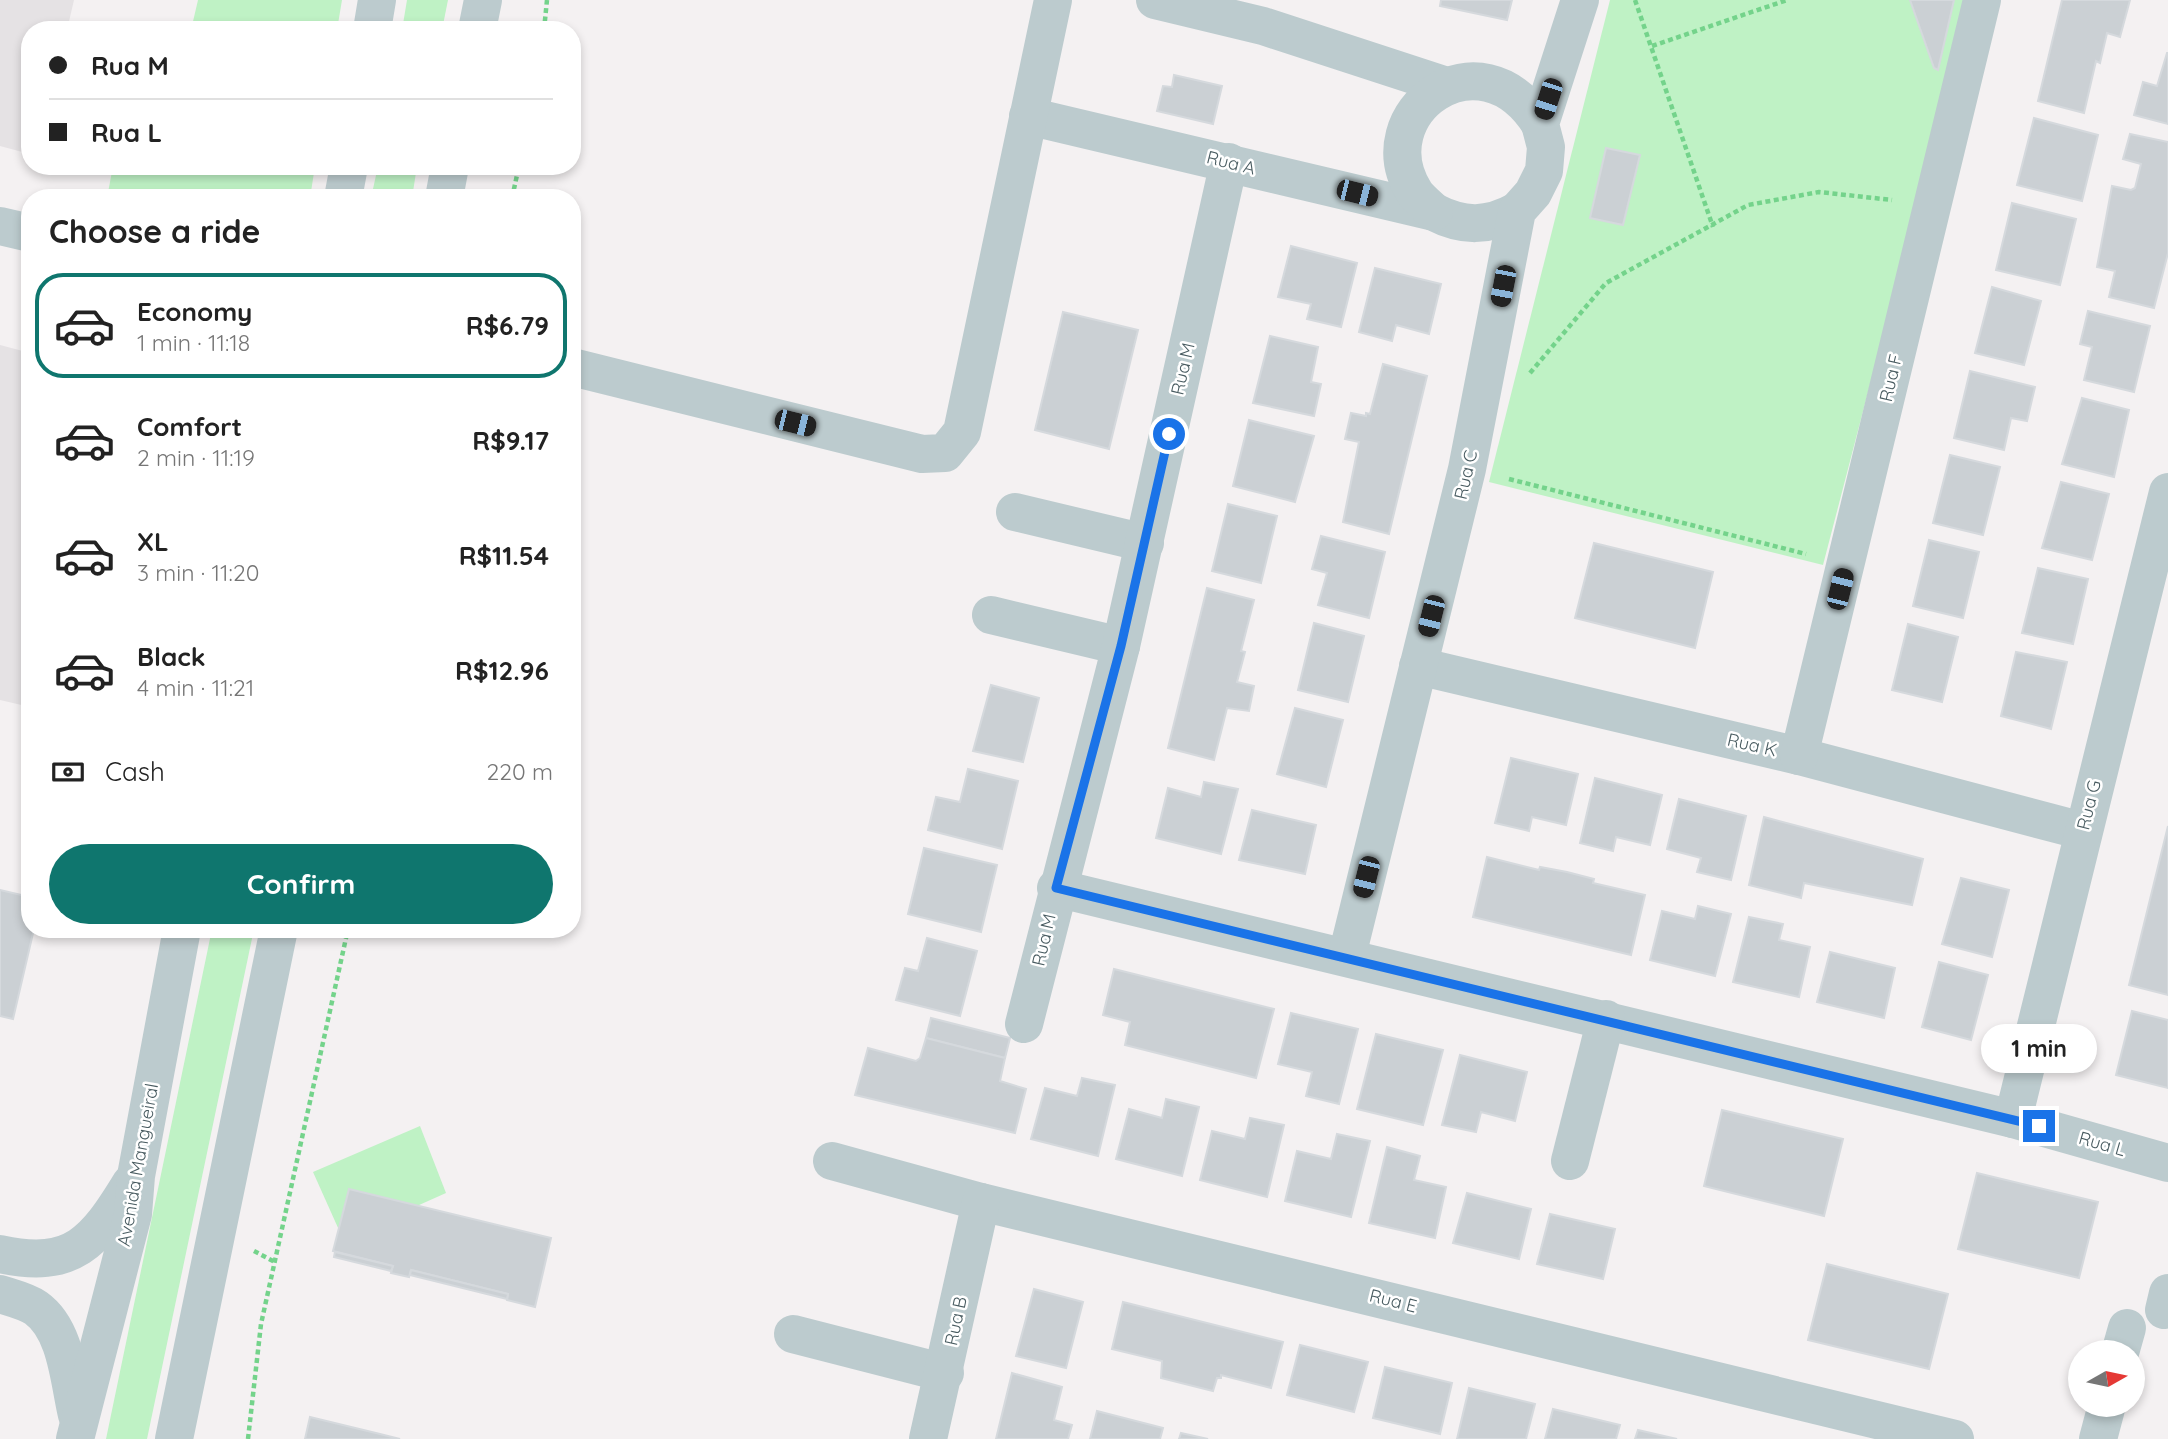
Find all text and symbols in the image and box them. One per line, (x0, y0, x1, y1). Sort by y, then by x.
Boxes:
text: Rua M (91, 49, 169, 82)
car (1532, 76, 1565, 122)
text: Rua L (91, 116, 162, 149)
street label: Rua A (1204, 145, 1258, 180)
car (1335, 178, 1380, 208)
text: Choose a ride (49, 211, 261, 251)
car (1489, 263, 1518, 309)
icon: car (53, 294, 116, 357)
text: Economy (137, 295, 252, 328)
text: R$6.79 (466, 309, 549, 342)
text: 1 min · 11:18 (137, 328, 250, 357)
street label: Rua M (1165, 341, 1200, 397)
street label: Rua F (1874, 352, 1907, 404)
car (773, 408, 818, 438)
icon: car (53, 409, 116, 472)
text: Comfort (137, 410, 242, 443)
route start (1153, 418, 1185, 450)
text: R$9.17 (472, 424, 549, 457)
text: 2 min · 11:19 (137, 443, 255, 472)
street label: Rua C (1449, 448, 1482, 502)
icon: car (53, 524, 116, 587)
text: XL (137, 525, 169, 558)
text: R$11.54 (459, 539, 549, 572)
text: 3 min · 11:20 (137, 558, 259, 587)
car (1825, 566, 1856, 612)
car (1416, 593, 1447, 639)
icon: car (53, 639, 116, 702)
text: Black (137, 640, 206, 673)
text: R$12.96 (455, 654, 549, 687)
text: 4 min · 11:21 (137, 673, 254, 702)
street label: Rua K (1725, 728, 1779, 761)
icon: cash (49, 753, 87, 791)
text: Cash (105, 755, 165, 788)
text: 220 m (487, 757, 553, 786)
street label: Rua G (2071, 778, 2106, 832)
button: Confirm (49, 844, 553, 924)
car (1351, 854, 1382, 900)
street label: Rua M (1026, 912, 1061, 968)
callout: 1 min (1981, 1024, 2097, 1074)
text: 1 min (2011, 1034, 2067, 1063)
street label: Avenida Mangueiral (112, 1082, 163, 1248)
route end (2023, 1110, 2055, 1142)
street label: Rua L (2076, 1126, 2129, 1161)
street label: Rua E (1367, 1284, 1419, 1318)
street label: Rua B (939, 1294, 972, 1348)
north arrow (2068, 1340, 2146, 1418)
map controls (2068, 1340, 2145, 1417)

